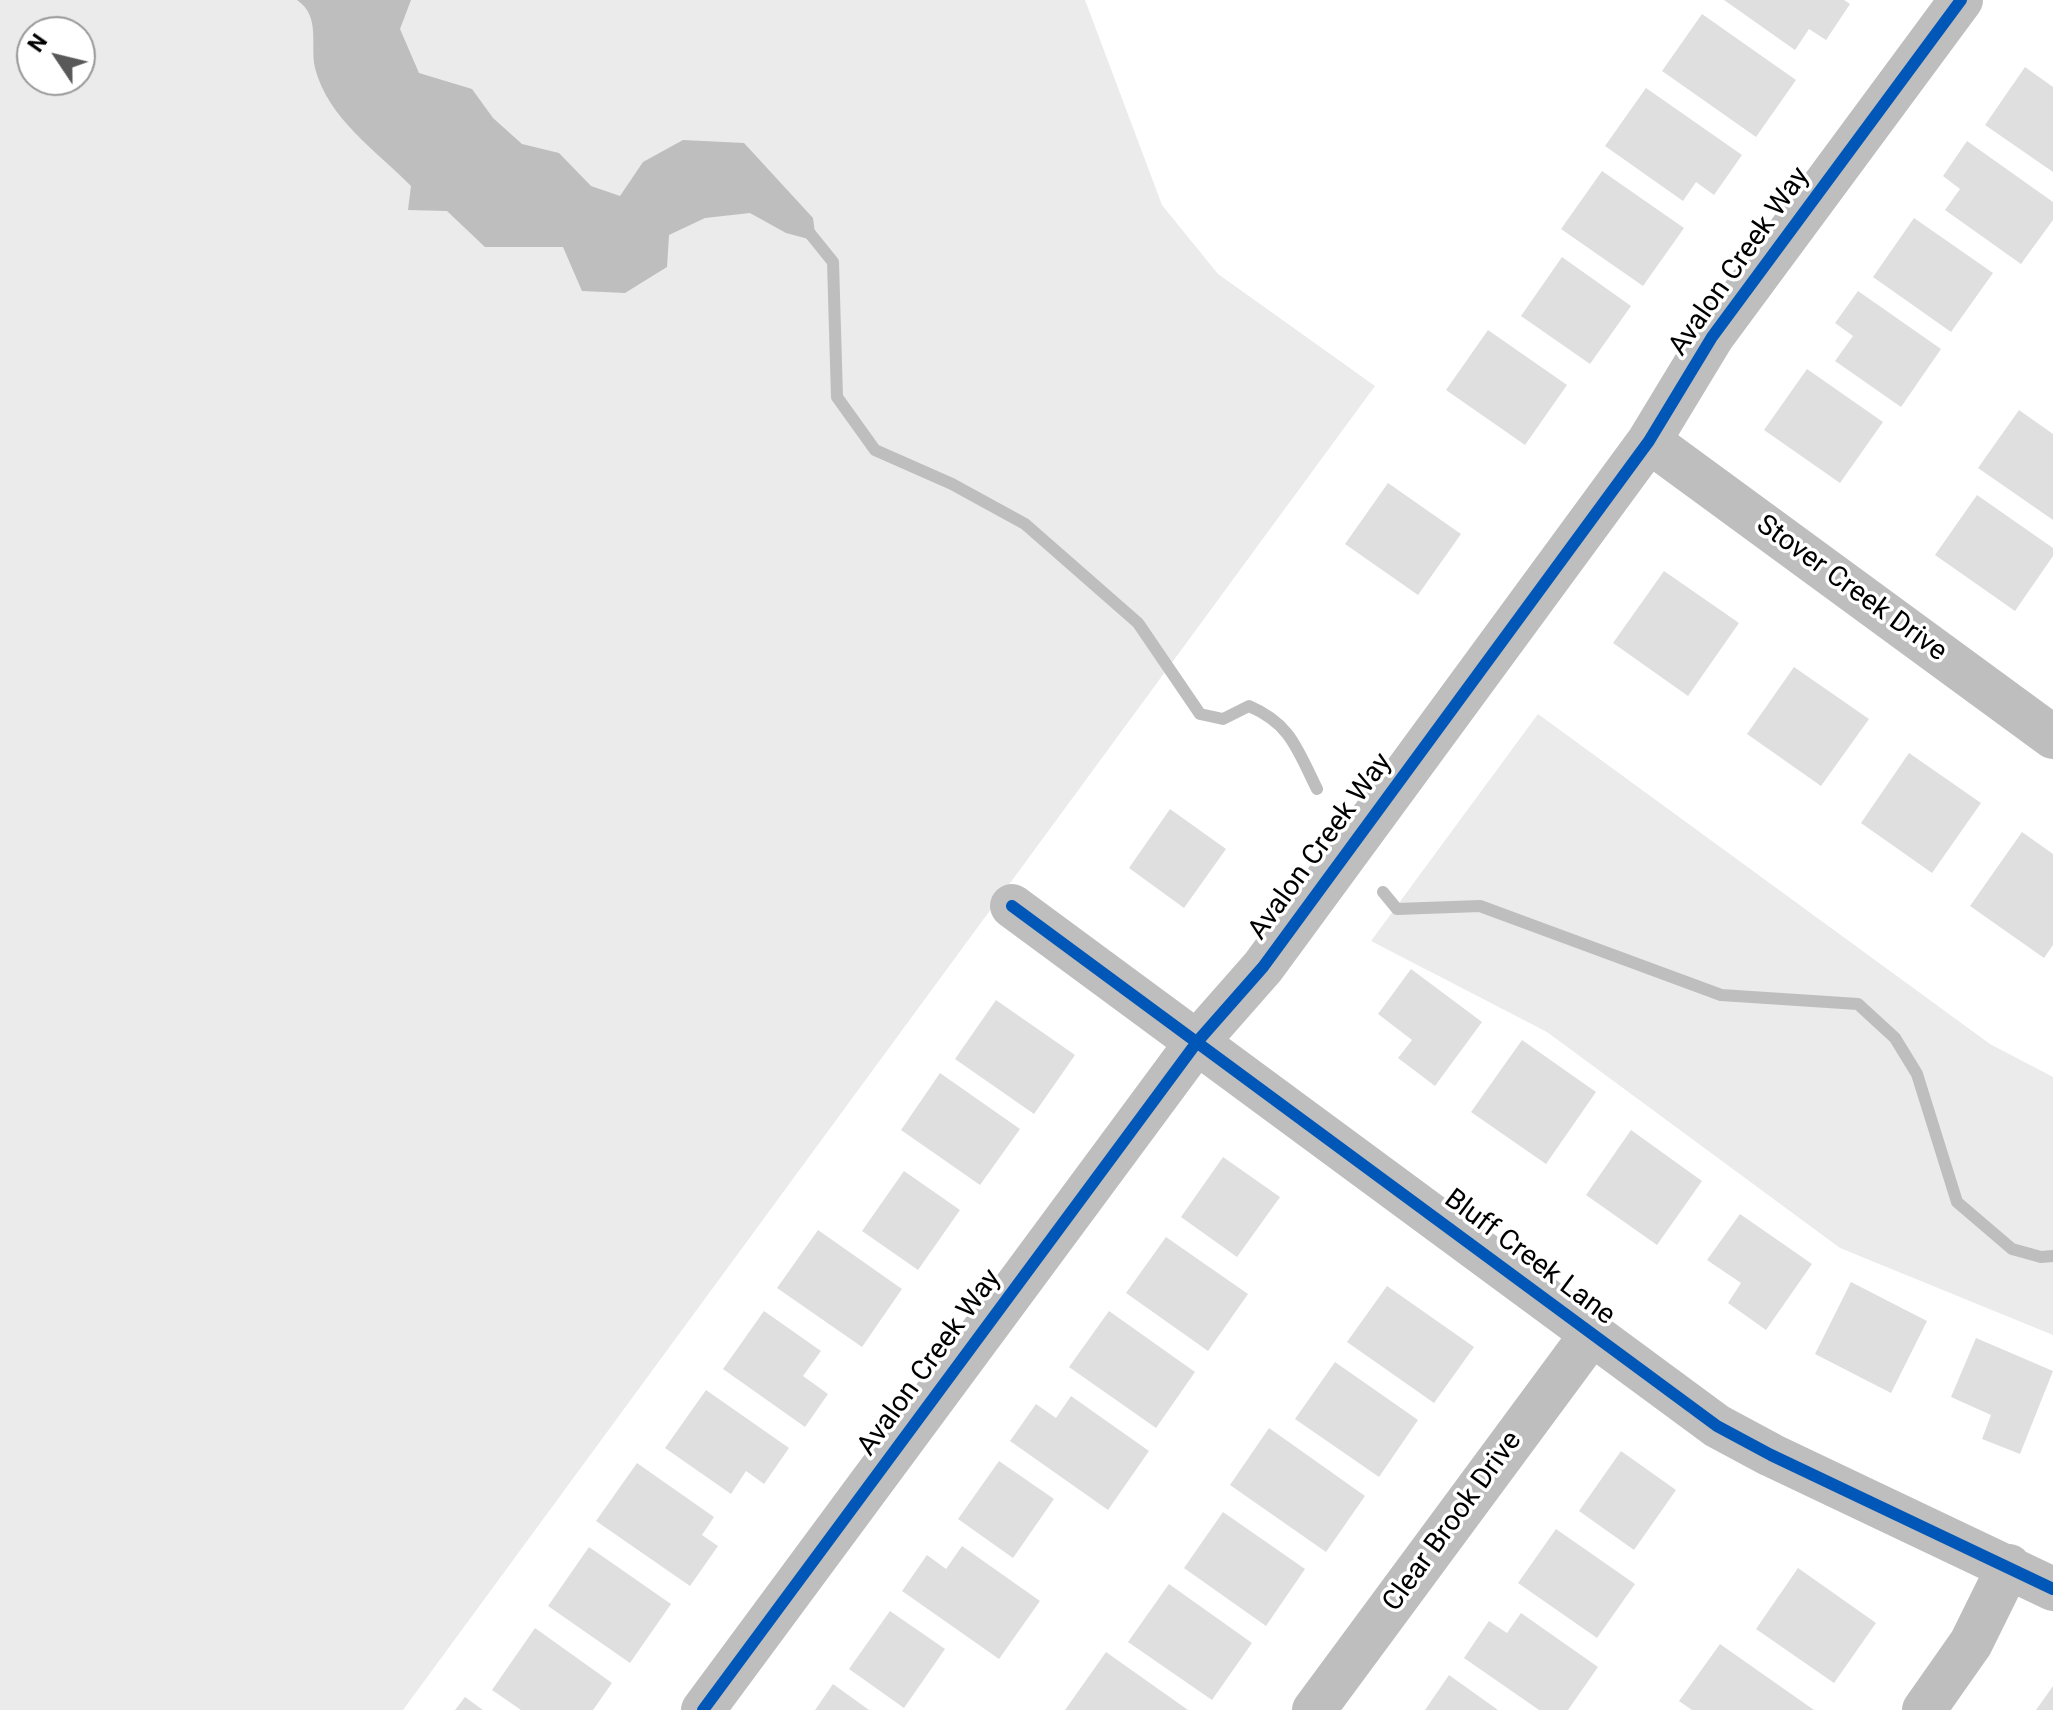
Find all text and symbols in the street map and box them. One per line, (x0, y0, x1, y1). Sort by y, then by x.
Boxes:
north arrow (16, 16, 96, 96)
text: N (23, 30, 52, 57)
street label: Avalon Creek Way (1662, 161, 1818, 363)
street label: Stover Creek Drive (1749, 509, 1953, 669)
street label: Avalon Creek Way (1242, 747, 1400, 947)
street label: Bluff Creek Lane (1437, 1183, 1621, 1333)
street label: Avalon Creek Way (851, 1263, 1009, 1463)
street label: Clear Brook Drive (1376, 1425, 1530, 1619)

